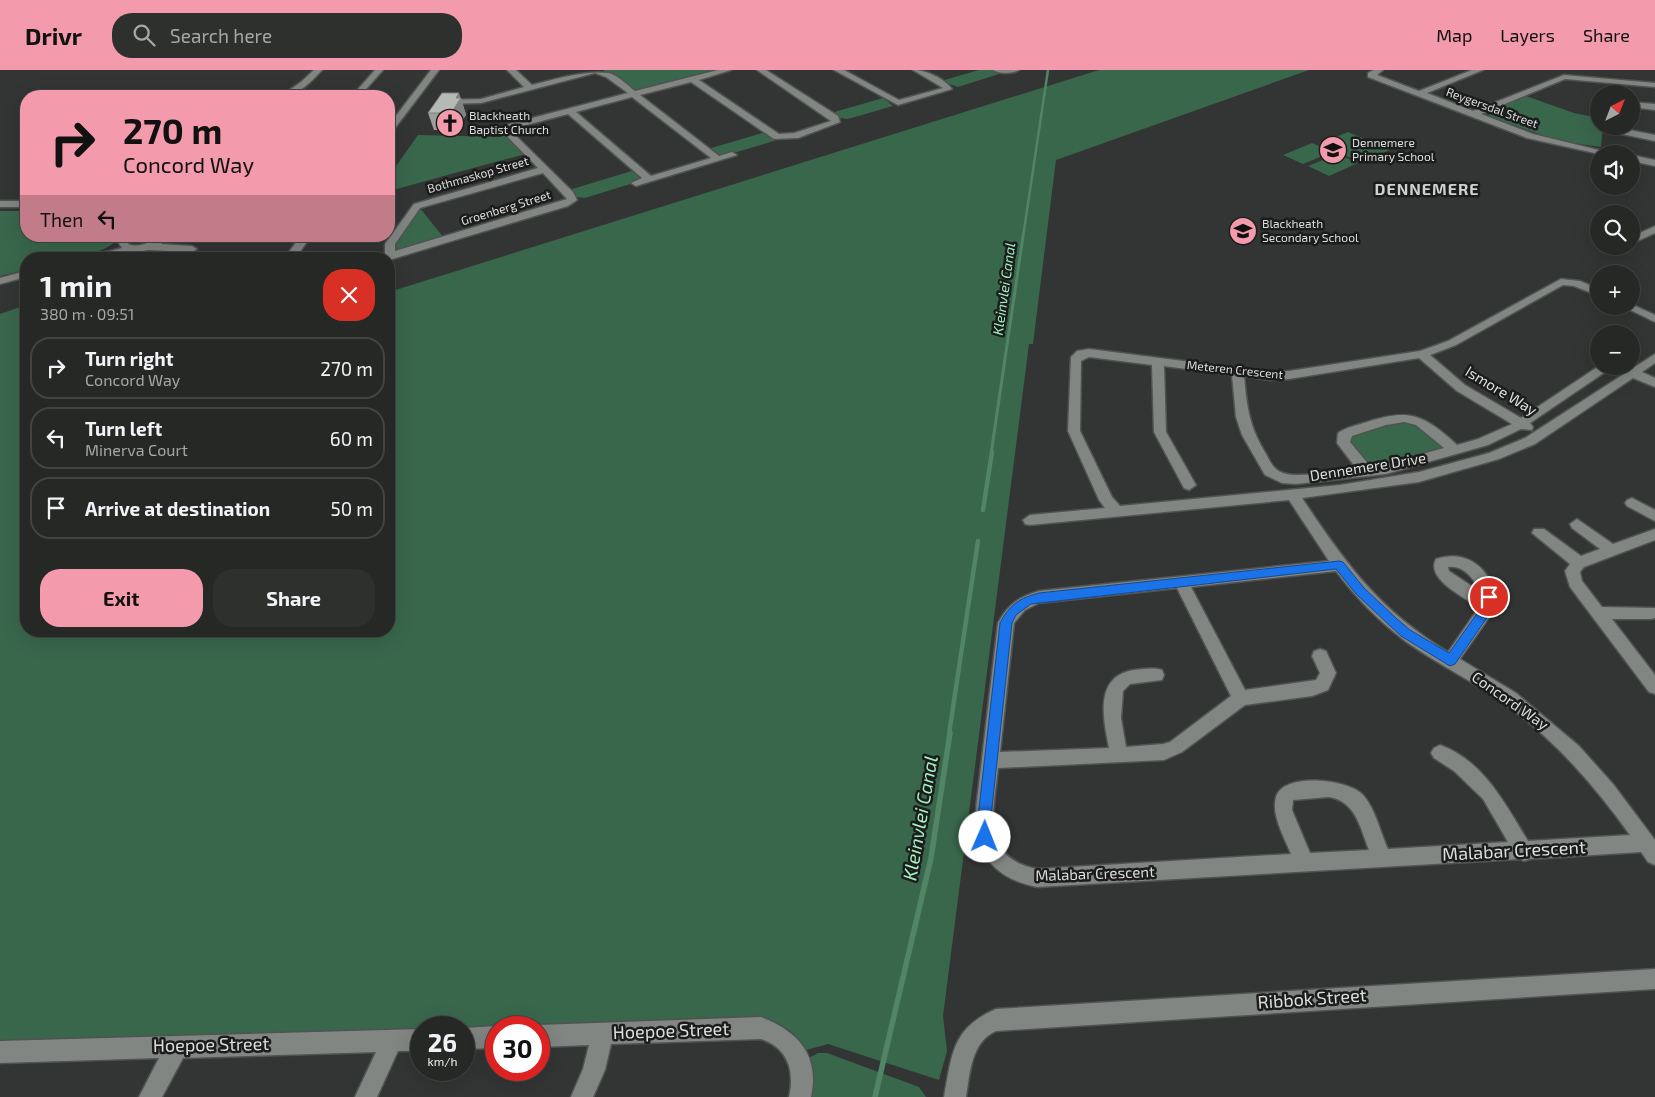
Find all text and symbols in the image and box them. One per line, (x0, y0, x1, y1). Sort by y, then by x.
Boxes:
search box (112, 13, 462, 58)
text: Drivr (25, 21, 82, 50)
icon: search (130, 21, 158, 49)
text: Search here (170, 24, 272, 47)
text: Map (1436, 24, 1472, 46)
text: Layers (1500, 24, 1555, 46)
text: Share (1583, 24, 1630, 46)
street label: Reygersdal Street (1444, 84, 1541, 130)
north arrow (1590, 85, 1640, 135)
map controls (1590, 85, 1640, 375)
church icon: Blackheath Baptist Church (435, 108, 465, 138)
place label: Blackheath Baptist Church (469, 108, 549, 136)
text: 270 m (123, 109, 222, 151)
icon: right (40, 110, 105, 175)
school or university icon: Dennemere Primary School (1318, 135, 1348, 165)
place label: Dennemere Primary School (1352, 135, 1435, 163)
button: sound (1590, 145, 1640, 195)
text: Concord Way (123, 151, 254, 177)
street label: Bothmaskop Street (425, 153, 530, 195)
district label: DENNEMERE (1374, 179, 1480, 198)
street label: Groenberg Street (459, 187, 553, 227)
icon: left (93, 205, 121, 233)
button: search (1590, 205, 1640, 255)
text: Then (40, 208, 83, 231)
school or university icon: Blackheath Secondary School (1228, 216, 1258, 246)
place label: Blackheath Secondary School (1262, 216, 1359, 244)
water label: Kleinvlei Canal (989, 242, 1018, 336)
button: + (1590, 265, 1640, 315)
text: 1 min (40, 267, 112, 303)
button: close (323, 269, 375, 321)
text: 380 m · 09:51 (40, 304, 134, 323)
button: − (1590, 325, 1640, 375)
text: Turn right (85, 347, 173, 370)
icon: right (42, 354, 70, 382)
text: 270 m (320, 357, 373, 380)
street label: Meteren Crescent (1186, 357, 1284, 381)
street label: Ismore Way (1462, 362, 1541, 419)
text: Concord Way (85, 370, 180, 389)
text: Turn left (85, 417, 162, 440)
icon: left (42, 424, 70, 452)
text: 60 m (330, 427, 373, 450)
text: Minerva Court (85, 440, 188, 459)
street label: Dennemere Drive (1308, 448, 1427, 484)
icon: arrive (42, 494, 70, 522)
text: Arrive at destination (85, 497, 270, 520)
text: 50 m (330, 497, 373, 520)
button: Exit (40, 569, 203, 627)
button: Share (213, 569, 375, 627)
pin (1468, 576, 1510, 618)
icon: arrive (1475, 583, 1503, 611)
street label: Concord Way (1469, 667, 1552, 733)
water label: Kleinvlei Canal (897, 754, 942, 882)
position arrow (958, 810, 1010, 862)
street label: Malabar Crescent (1442, 835, 1586, 865)
street label: Malabar Crescent (1035, 862, 1155, 884)
street label: Ribbok Street (1257, 983, 1367, 1013)
speed limit sign: 30 (485, 1016, 550, 1081)
street label: Hoepoe Street (612, 1017, 730, 1043)
text: 26 (428, 1027, 457, 1057)
street label: Hoepoe Street (153, 1032, 269, 1056)
text: km/h (428, 1054, 457, 1068)

